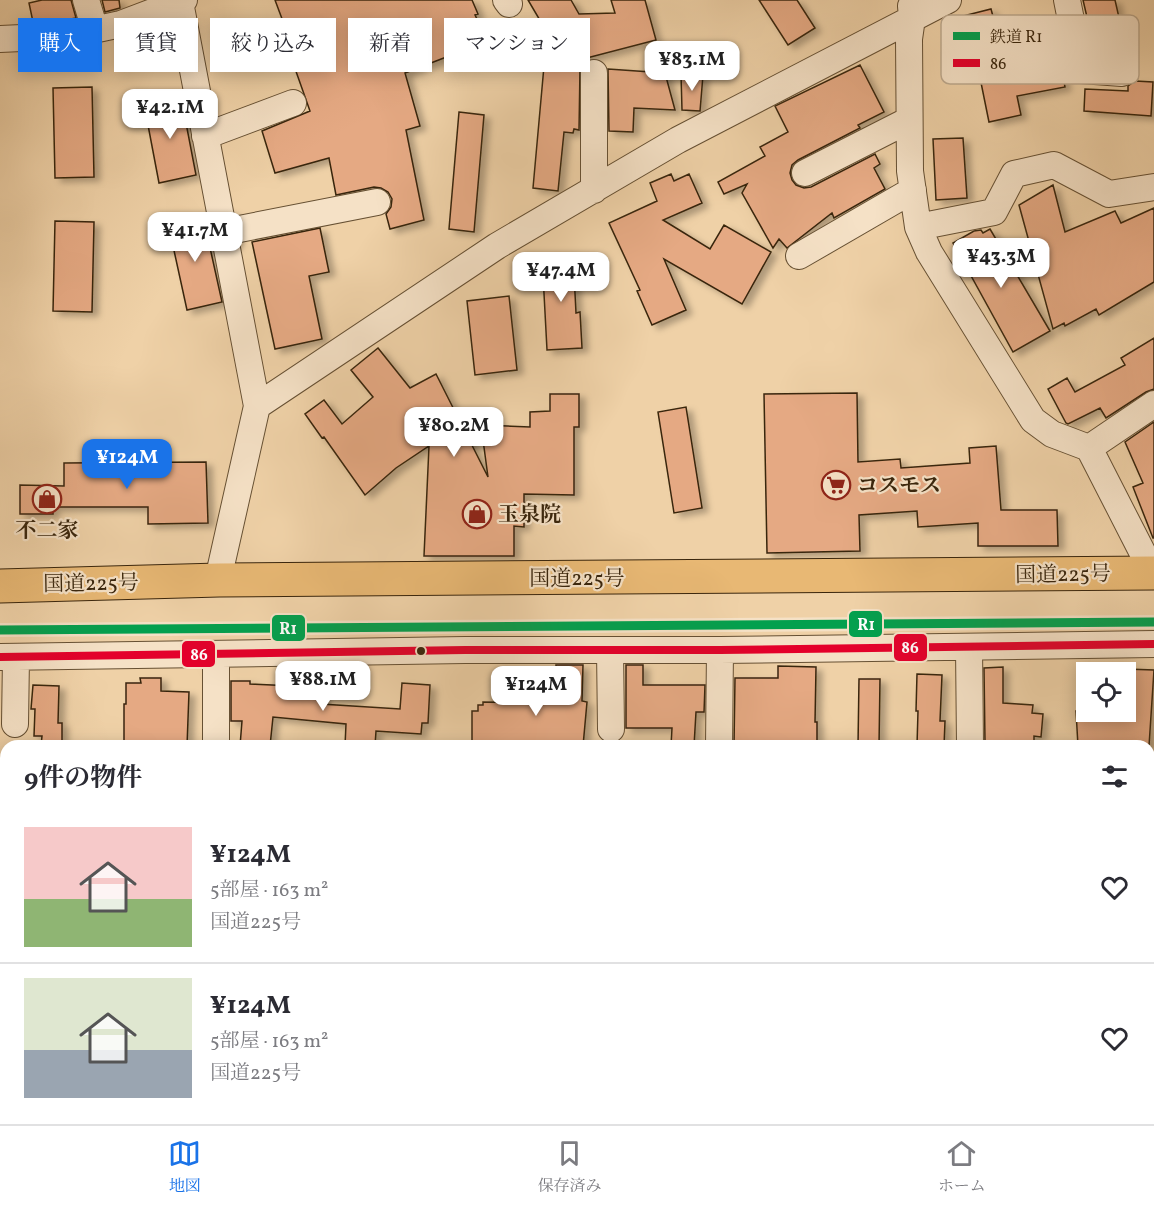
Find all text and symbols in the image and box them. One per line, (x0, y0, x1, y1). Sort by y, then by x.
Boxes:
legend (941, 15, 1139, 84)
chip: 購入 (18, 18, 102, 72)
chip: 賃貸 (114, 18, 198, 72)
chip: 絞り込み (210, 18, 336, 72)
chip: 新着 (348, 18, 432, 72)
chip: マンション (444, 18, 590, 72)
text: 鉄道 R1 (989, 27, 1042, 49)
pin: ¥83.1M (643, 41, 741, 92)
text: ¥83.1M (659, 46, 725, 74)
text: 86 (990, 54, 1006, 76)
pin: ¥42.1M (121, 89, 219, 140)
text: ¥42.1M (136, 94, 204, 122)
pin: ¥41.7M (146, 212, 244, 263)
text: ¥41.7M (162, 217, 228, 245)
pin: ¥43.3M (952, 238, 1050, 289)
text: ¥43.3M (966, 243, 1036, 271)
pin: ¥47.4M (512, 252, 610, 303)
text: ¥47.4M (526, 257, 596, 285)
pin: ¥80.2M (405, 407, 503, 458)
text: ¥80.2M (418, 412, 490, 440)
pin: ¥124M (85, 439, 169, 490)
text: ¥124M (96, 444, 158, 472)
supermarket icon: コスモス (820, 469, 852, 501)
place label: コスモス (857, 472, 941, 501)
shop icon: 不二家 (31, 483, 63, 515)
shop icon: 玉泉院 (461, 498, 493, 530)
place label: 玉泉院 (498, 501, 561, 530)
place label: 不二家 (16, 517, 79, 546)
street label: 国道225号 (1015, 560, 1111, 591)
street label: 国道225号 (529, 565, 625, 594)
street label: 国道225号 (43, 569, 139, 600)
line badge: R1 (848, 610, 883, 638)
line badge: R1 (271, 614, 306, 642)
text: R1 (857, 615, 875, 637)
text: R1 (279, 619, 297, 641)
line badge: 86 (893, 633, 928, 662)
text: 86 (901, 638, 919, 660)
line badge: 86 (181, 640, 216, 668)
text: 86 (190, 645, 208, 667)
unlabelled marker (415, 645, 427, 657)
pin: ¥88.1M (274, 661, 372, 712)
map controls (1076, 662, 1136, 722)
button: locate (1076, 662, 1136, 722)
text: ¥88.1M (289, 666, 357, 694)
pin: ¥124M (494, 666, 578, 717)
text: ¥124M (505, 671, 567, 699)
icon: filters (1098, 760, 1131, 793)
text: 9件の物件 (24, 761, 142, 797)
text: ¥124M (210, 837, 291, 873)
icon: home (72, 851, 144, 923)
icon: heart (1098, 871, 1131, 904)
text: 5部屋 · 163 m² (210, 877, 329, 905)
text: 国道225号 (210, 909, 301, 937)
text: ¥124M (210, 988, 291, 1024)
icon: home (72, 1002, 144, 1074)
icon: heart (1098, 1022, 1131, 1055)
text: 5部屋 · 163 m² (210, 1028, 329, 1056)
text: 国道225号 (210, 1060, 301, 1088)
tab: 地図 (168, 1137, 201, 1198)
tab: 保存済み (537, 1137, 601, 1198)
tab: ホーム (938, 1137, 986, 1198)

